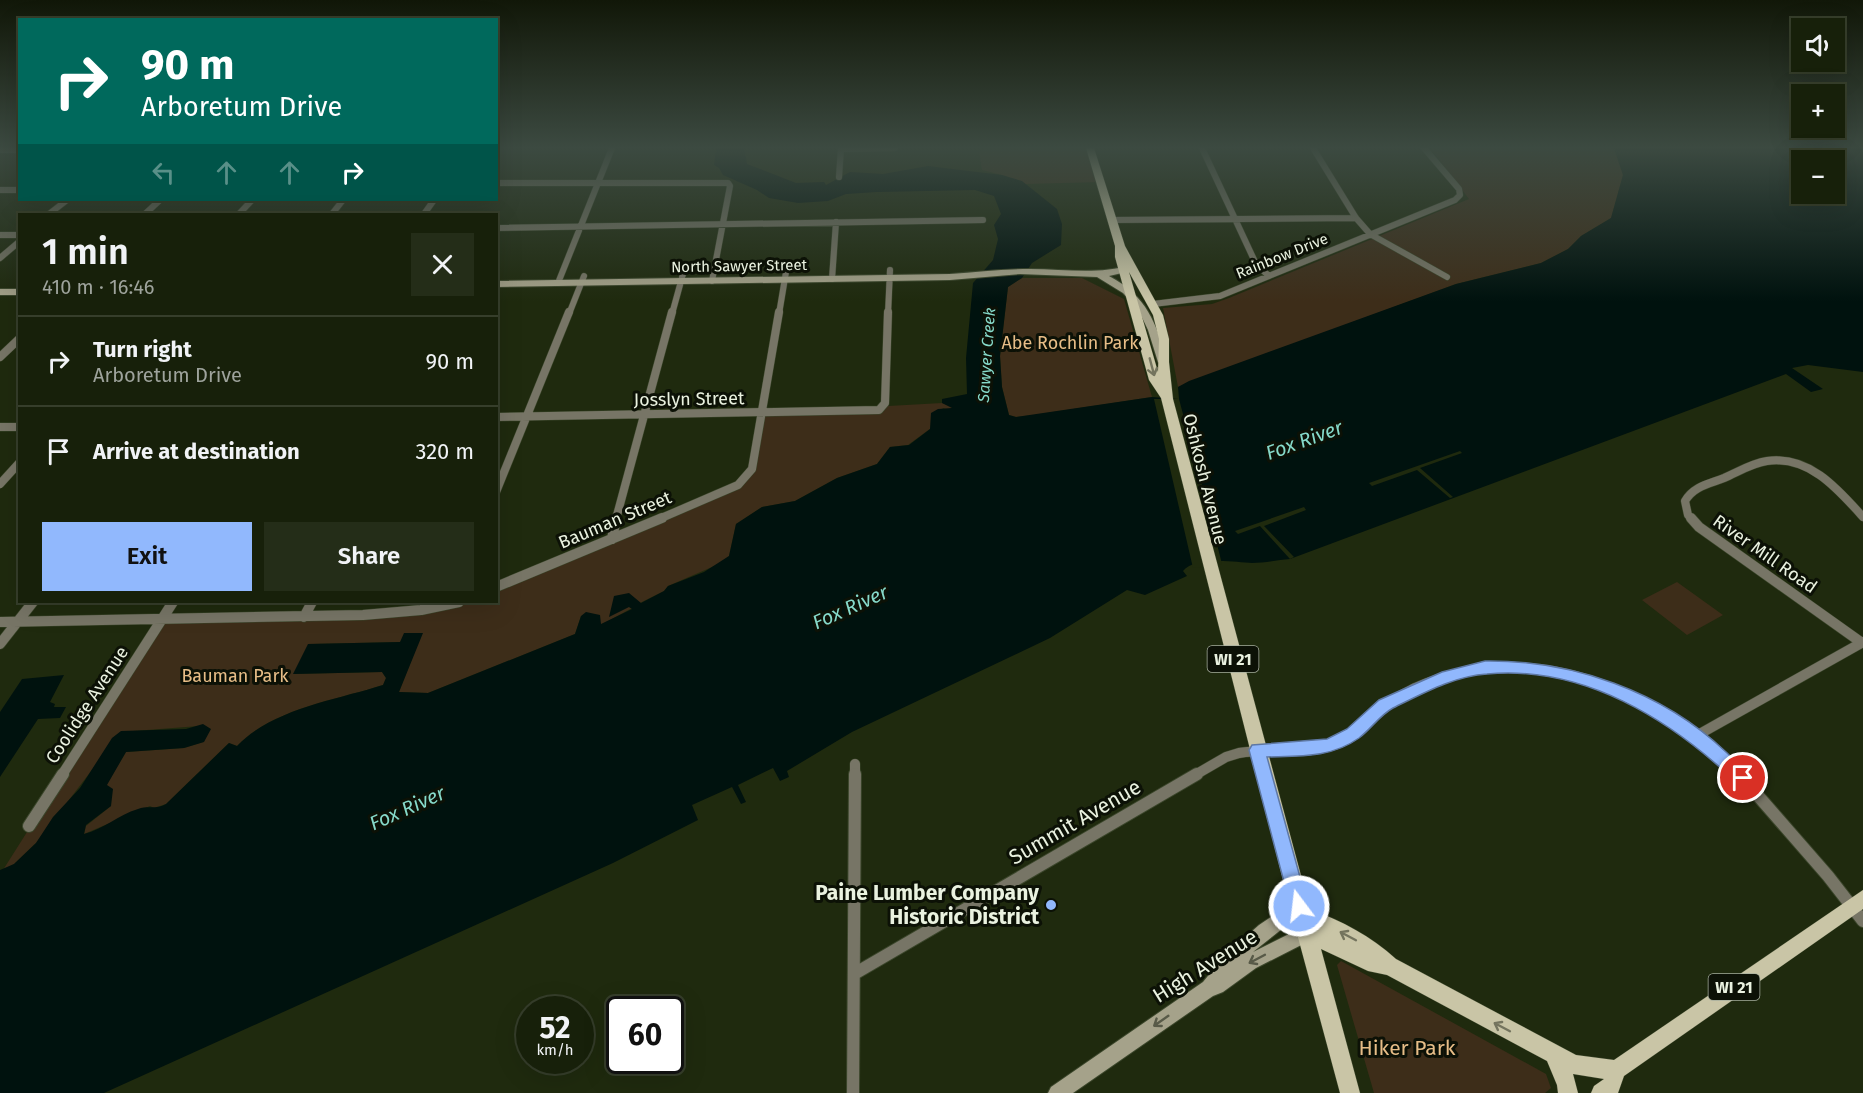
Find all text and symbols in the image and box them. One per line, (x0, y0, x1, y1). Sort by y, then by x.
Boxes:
map controls (1791, 18, 1845, 204)
button: sound (1791, 18, 1845, 72)
text: 90 m (141, 40, 235, 90)
icon: right (42, 42, 120, 120)
button: + (1791, 84, 1845, 138)
text: Arboretum Drive (141, 91, 342, 123)
button: − (1791, 150, 1845, 204)
icon: left (147, 156, 180, 189)
icon: ahead (210, 156, 243, 189)
icon: ahead (273, 156, 306, 189)
icon: right (336, 156, 369, 189)
street label: Rainbow Drive (1233, 229, 1331, 283)
text: 1 min (42, 230, 129, 274)
button: close (411, 233, 474, 296)
street label: North Sawyer Street (671, 256, 808, 276)
text: 410 m · 16:46 (42, 275, 154, 299)
water label: Sawyer Creek (974, 307, 999, 404)
park label: Abe Rochlin Park (1002, 332, 1139, 354)
text: Turn right (93, 336, 192, 363)
icon: right (42, 345, 75, 378)
text: 90 m (425, 348, 474, 375)
one-way arrow (1146, 357, 1158, 376)
text: Arboretum Drive (93, 363, 242, 387)
street label: Josslyn Street (633, 387, 745, 411)
street label: Oshkosh Avenue (1178, 411, 1232, 547)
water label: Fox River (1262, 415, 1347, 465)
icon: arrive (42, 435, 75, 468)
text: Arrive at destination (93, 438, 300, 465)
text: 320 m (415, 438, 474, 465)
street label: Bauman Street (555, 486, 675, 554)
street label: River Mill Road (1709, 510, 1821, 598)
button: Exit (42, 522, 252, 591)
button: Share (264, 522, 474, 591)
water label: Fox River (808, 579, 893, 634)
street label: Coolidge Avenue (41, 642, 133, 768)
road number: WI 21 (1208, 646, 1258, 672)
park label: Bauman Park (181, 665, 289, 687)
pin (1717, 752, 1768, 803)
icon: arrive (1726, 761, 1759, 794)
street label: Summit Avenue (1004, 774, 1146, 870)
water label: Fox River (365, 780, 450, 835)
position arrow (1267, 874, 1331, 938)
place label: Paine Lumber Company Historic District (815, 880, 1040, 930)
marker: Paine Lumber Company Historic District (1044, 898, 1058, 912)
street label: High Avenue (1148, 924, 1262, 1008)
one-way arrow (1340, 930, 1357, 942)
one-way arrow (1249, 953, 1266, 965)
road number: WI 21 (1708, 974, 1760, 1000)
speed limit sign: 60 (606, 996, 684, 1074)
text: 52 (539, 1010, 571, 1046)
one-way arrow (1153, 1015, 1170, 1027)
one-way arrow (1494, 1021, 1511, 1033)
park label: Hiker Park (1358, 1035, 1456, 1061)
text: km/h (536, 1041, 574, 1059)

